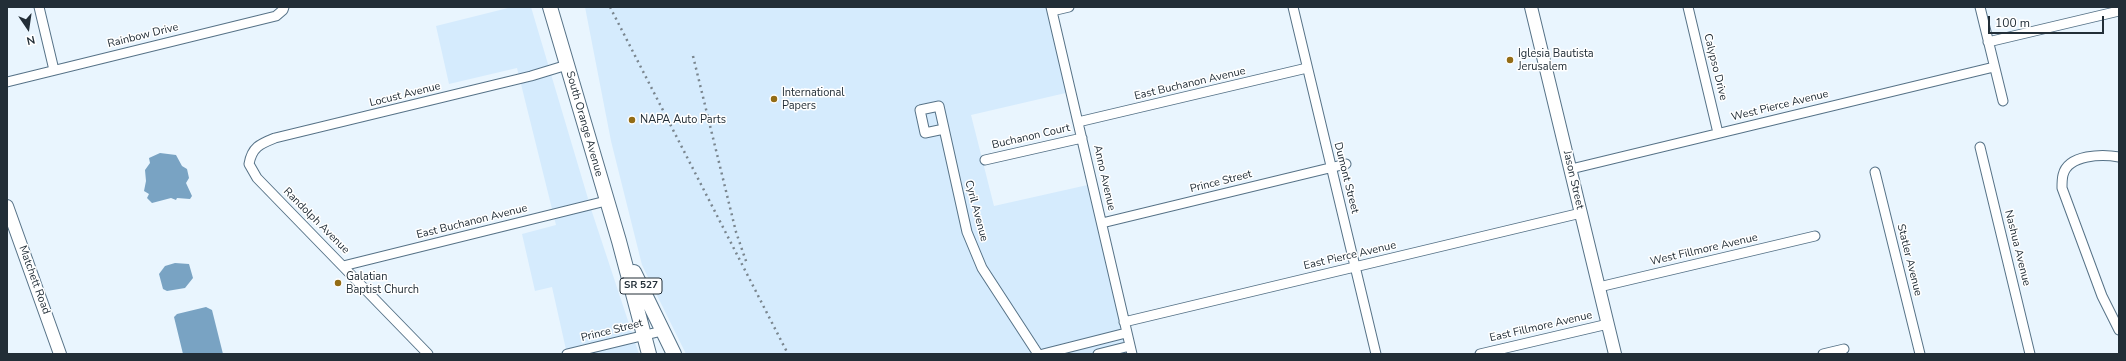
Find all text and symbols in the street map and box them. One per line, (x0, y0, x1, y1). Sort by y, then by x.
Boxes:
north arrow (8, 8, 48, 48)
scale bar (1990, 8, 2106, 34)
text: 100 m (1995, 15, 2030, 31)
street label: Rainbow Drive (106, 21, 180, 51)
text: N (25, 32, 37, 48)
street label: Calypso Drive (1700, 32, 1730, 102)
place label: Iglesia Bautista Jerusalem (1518, 47, 1594, 73)
marker: Iglesia Bautista Jerusalem (1505, 55, 1515, 65)
street label: East Buchanon Avenue (1133, 65, 1247, 103)
street label: South Orange Avenue (563, 70, 605, 178)
street label: Locust Avenue (368, 80, 442, 110)
place label: International Papers (782, 86, 845, 112)
street label: West Pierce Avenue (1730, 88, 1830, 124)
marker: International Papers (769, 94, 779, 104)
place label: NAPA Auto Parts (640, 113, 726, 127)
marker: NAPA Auto Parts (627, 115, 637, 125)
street label: Buchanon Court (991, 122, 1071, 152)
street label: Dumont Street (1331, 141, 1361, 215)
street label: Anno Avenue (1090, 144, 1118, 212)
street label: Jason Street (1560, 149, 1586, 211)
street label: Prince Street (1189, 168, 1253, 196)
street label: Cyril Avenue (961, 179, 991, 243)
street label: Randolph Avenue (280, 185, 352, 257)
street label: East Buchanon Avenue (415, 202, 529, 242)
street label: Nashua Avenue (2001, 209, 2033, 287)
street label: Statler Avenue (1894, 223, 1924, 297)
street label: West Fillmore Avenue (1649, 231, 1759, 269)
street label: East Pierce Avenue (1303, 239, 1397, 273)
street label: Matchett Road (15, 244, 53, 316)
place label: Galatian Baptist Church (346, 270, 419, 296)
marker: Galatian Baptist Church (333, 278, 343, 288)
road number: SR 527 (620, 278, 662, 294)
street label: East Fillmore Avenue (1489, 309, 1593, 345)
street label: Prince Street (580, 317, 644, 345)

